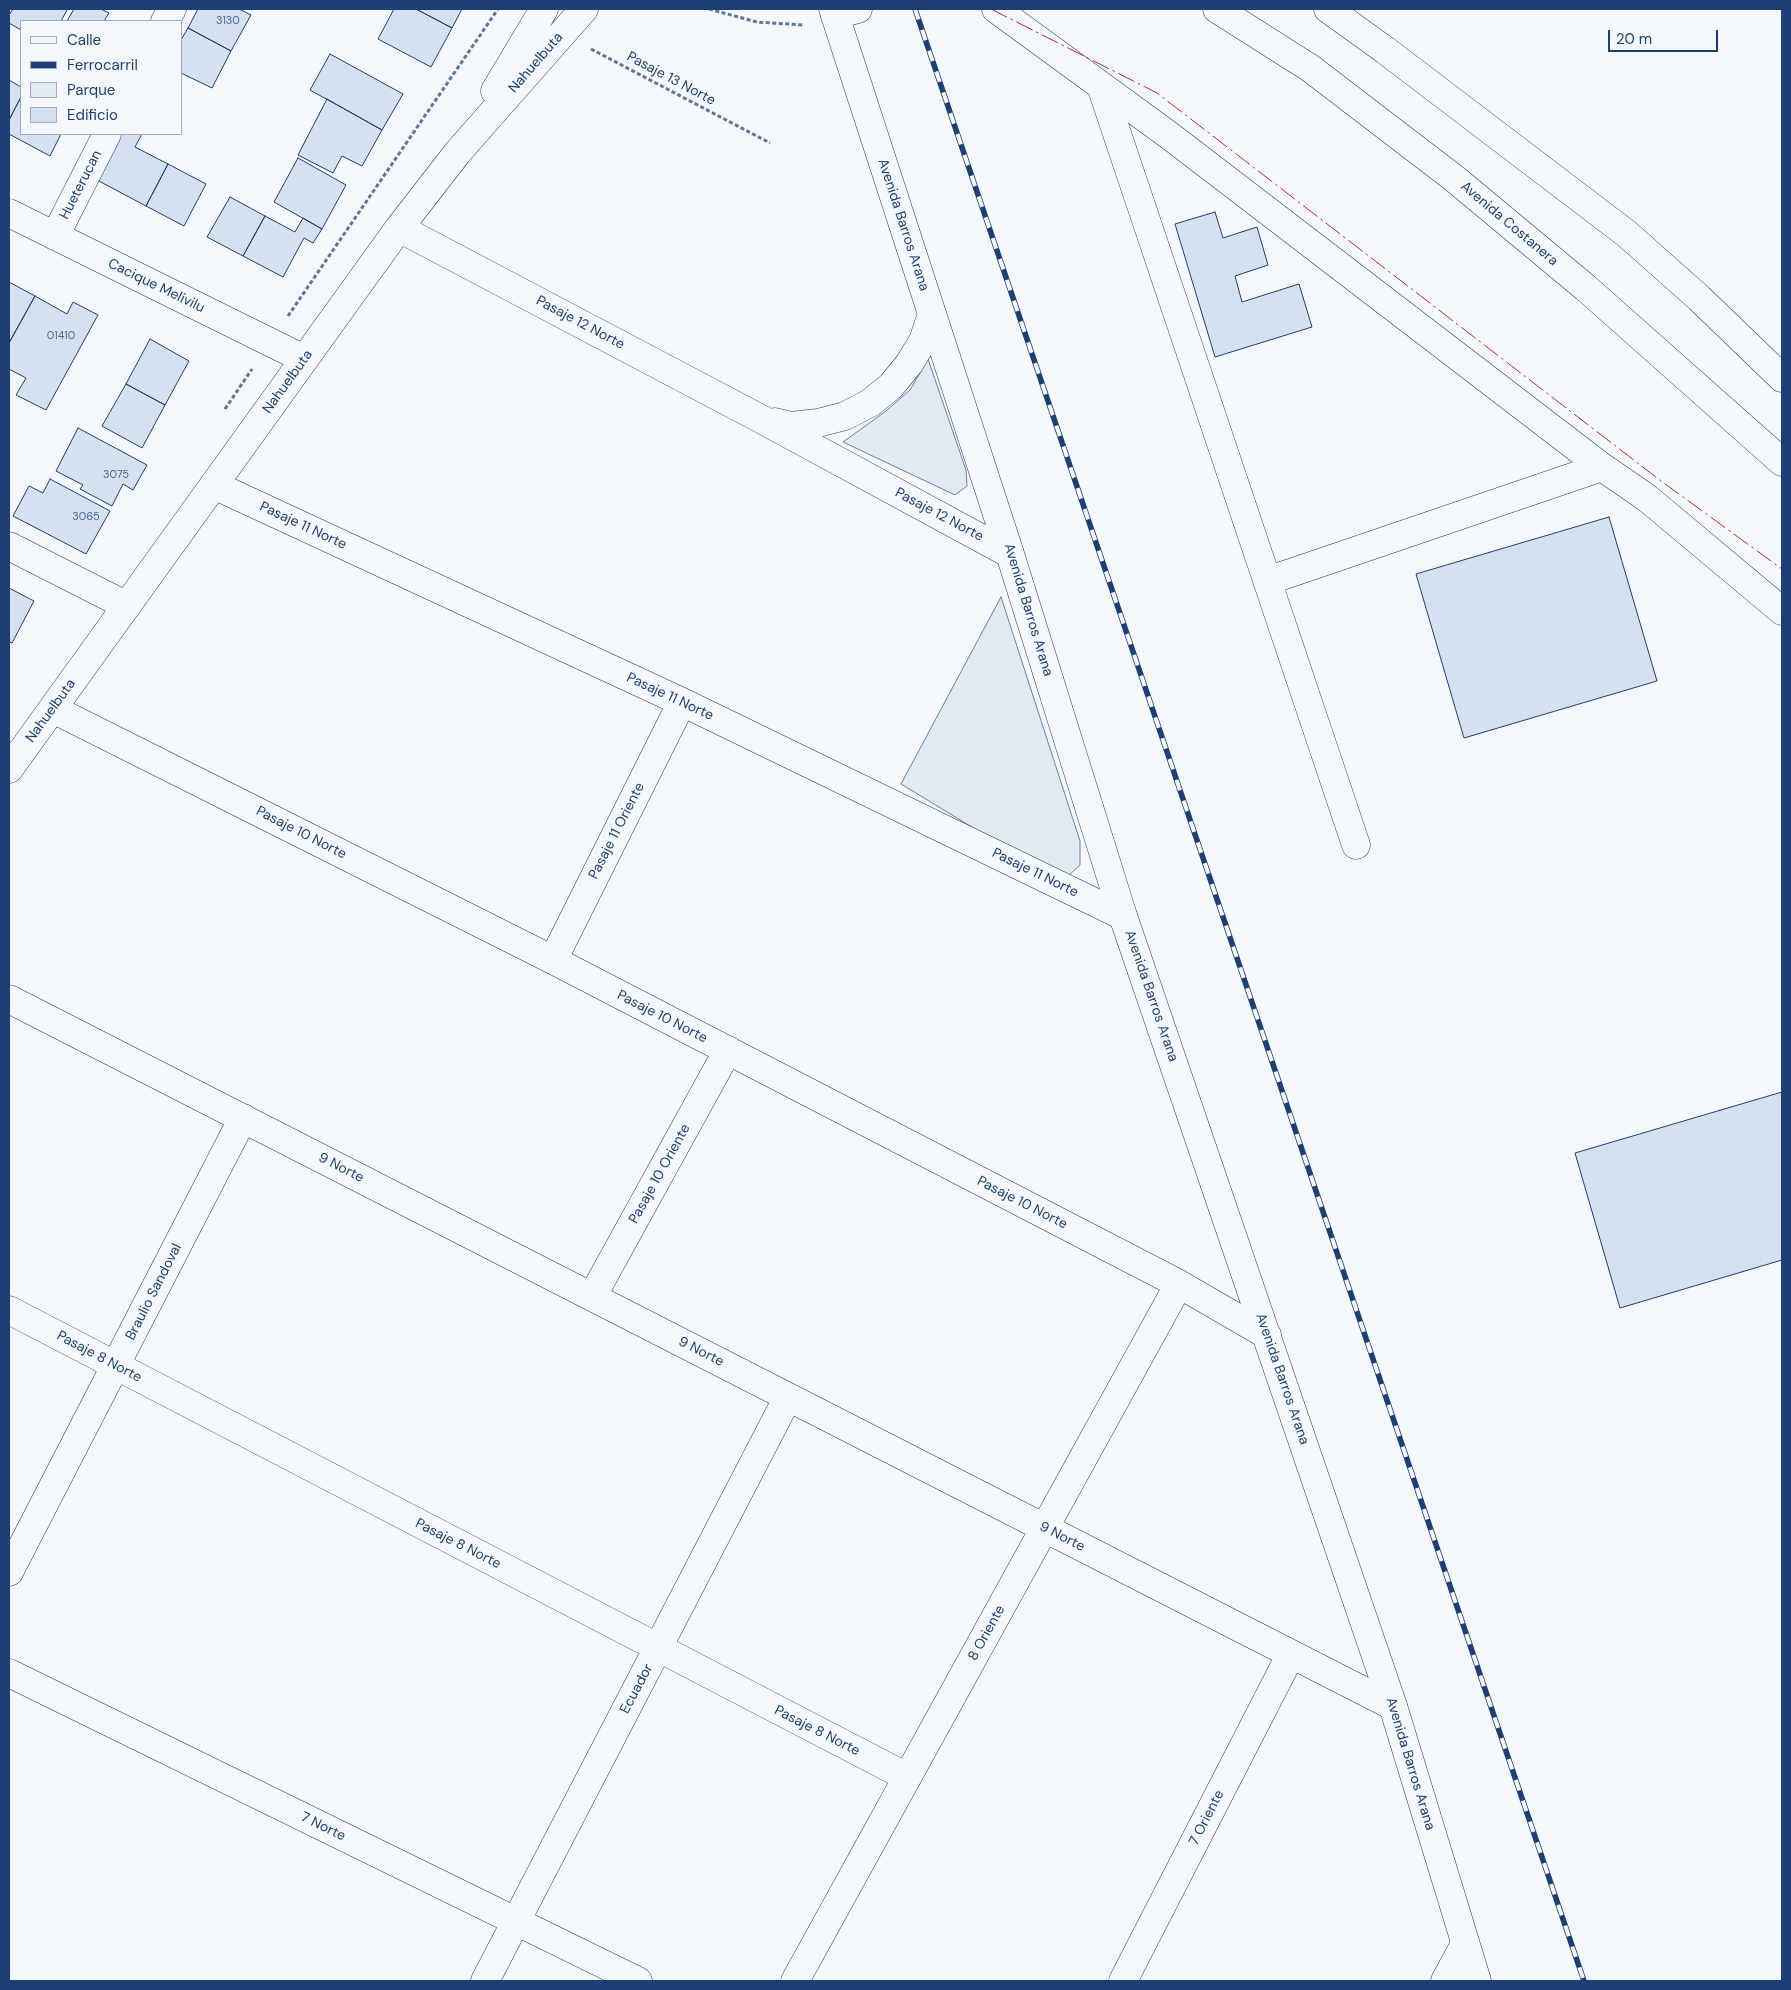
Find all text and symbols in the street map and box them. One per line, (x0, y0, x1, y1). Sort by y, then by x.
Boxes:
house number: 3130 (216, 14, 240, 28)
legend (20, 20, 182, 135)
scale bar (1611, 20, 1721, 52)
street label: Nahuelbuta (505, 29, 567, 97)
text: 20 m (1616, 29, 1652, 49)
text: Calle (67, 30, 101, 50)
street label: Pasaje 13 Norte (624, 49, 718, 109)
text: Ferrocarril (67, 55, 138, 75)
text: Parque (67, 80, 115, 100)
text: Edificio (67, 105, 118, 125)
street label: Hueterucan (56, 148, 106, 222)
street label: Avenida Barros Arana (874, 157, 932, 293)
street label: Avenida Costanera (1457, 178, 1561, 270)
street label: Cacique Melivilu (105, 255, 207, 317)
street label: Pasaje 12 Norte (533, 293, 627, 353)
house number: 01410 (47, 329, 75, 343)
street label: Nahuelbuta (259, 347, 317, 417)
house number: 3075 (103, 468, 129, 482)
street label: Pasaje 12 Norte (892, 485, 986, 545)
street label: Pasaje 11 Norte (257, 499, 349, 553)
house number: 3065 (72, 510, 100, 524)
street label: Avenida Barros Arana (1000, 542, 1056, 678)
street label: Pasaje 11 Norte (624, 670, 716, 724)
street label: Nahuelbuta (22, 676, 80, 746)
street label: Pasaje 11 Oriente (585, 780, 649, 882)
street label: Pasaje 10 Norte (253, 803, 349, 863)
street label: Pasaje 11 Norte (989, 845, 1081, 901)
street label: Avenida Barros Arana (1121, 928, 1181, 1064)
street label: Pasaje 10 Norte (614, 987, 710, 1047)
street label: Pasaje 10 Oriente (626, 1121, 694, 1227)
street label: 9 Norte (315, 1149, 367, 1187)
street label: Pasaje 10 Norte (974, 1173, 1070, 1233)
street label: Braulio Sandoval (122, 1241, 186, 1343)
street label: Avenida Barros Arana (1252, 1311, 1312, 1447)
street label: Pasaje 8 Norte (54, 1328, 144, 1386)
street label: 9 Norte (675, 1333, 727, 1371)
street label: Pasaje 8 Norte (412, 1515, 504, 1573)
street label: 9 Norte (1036, 1518, 1088, 1556)
street label: 8 Oriente (965, 1602, 1009, 1664)
street label: Ecuador (617, 1661, 657, 1717)
street label: Avenida Barros Arana (1382, 1696, 1438, 1832)
street label: Pasaje 8 Norte (771, 1702, 863, 1760)
street label: 7 Oriente (1186, 1788, 1228, 1848)
street label: 7 Norte (298, 1809, 348, 1845)

